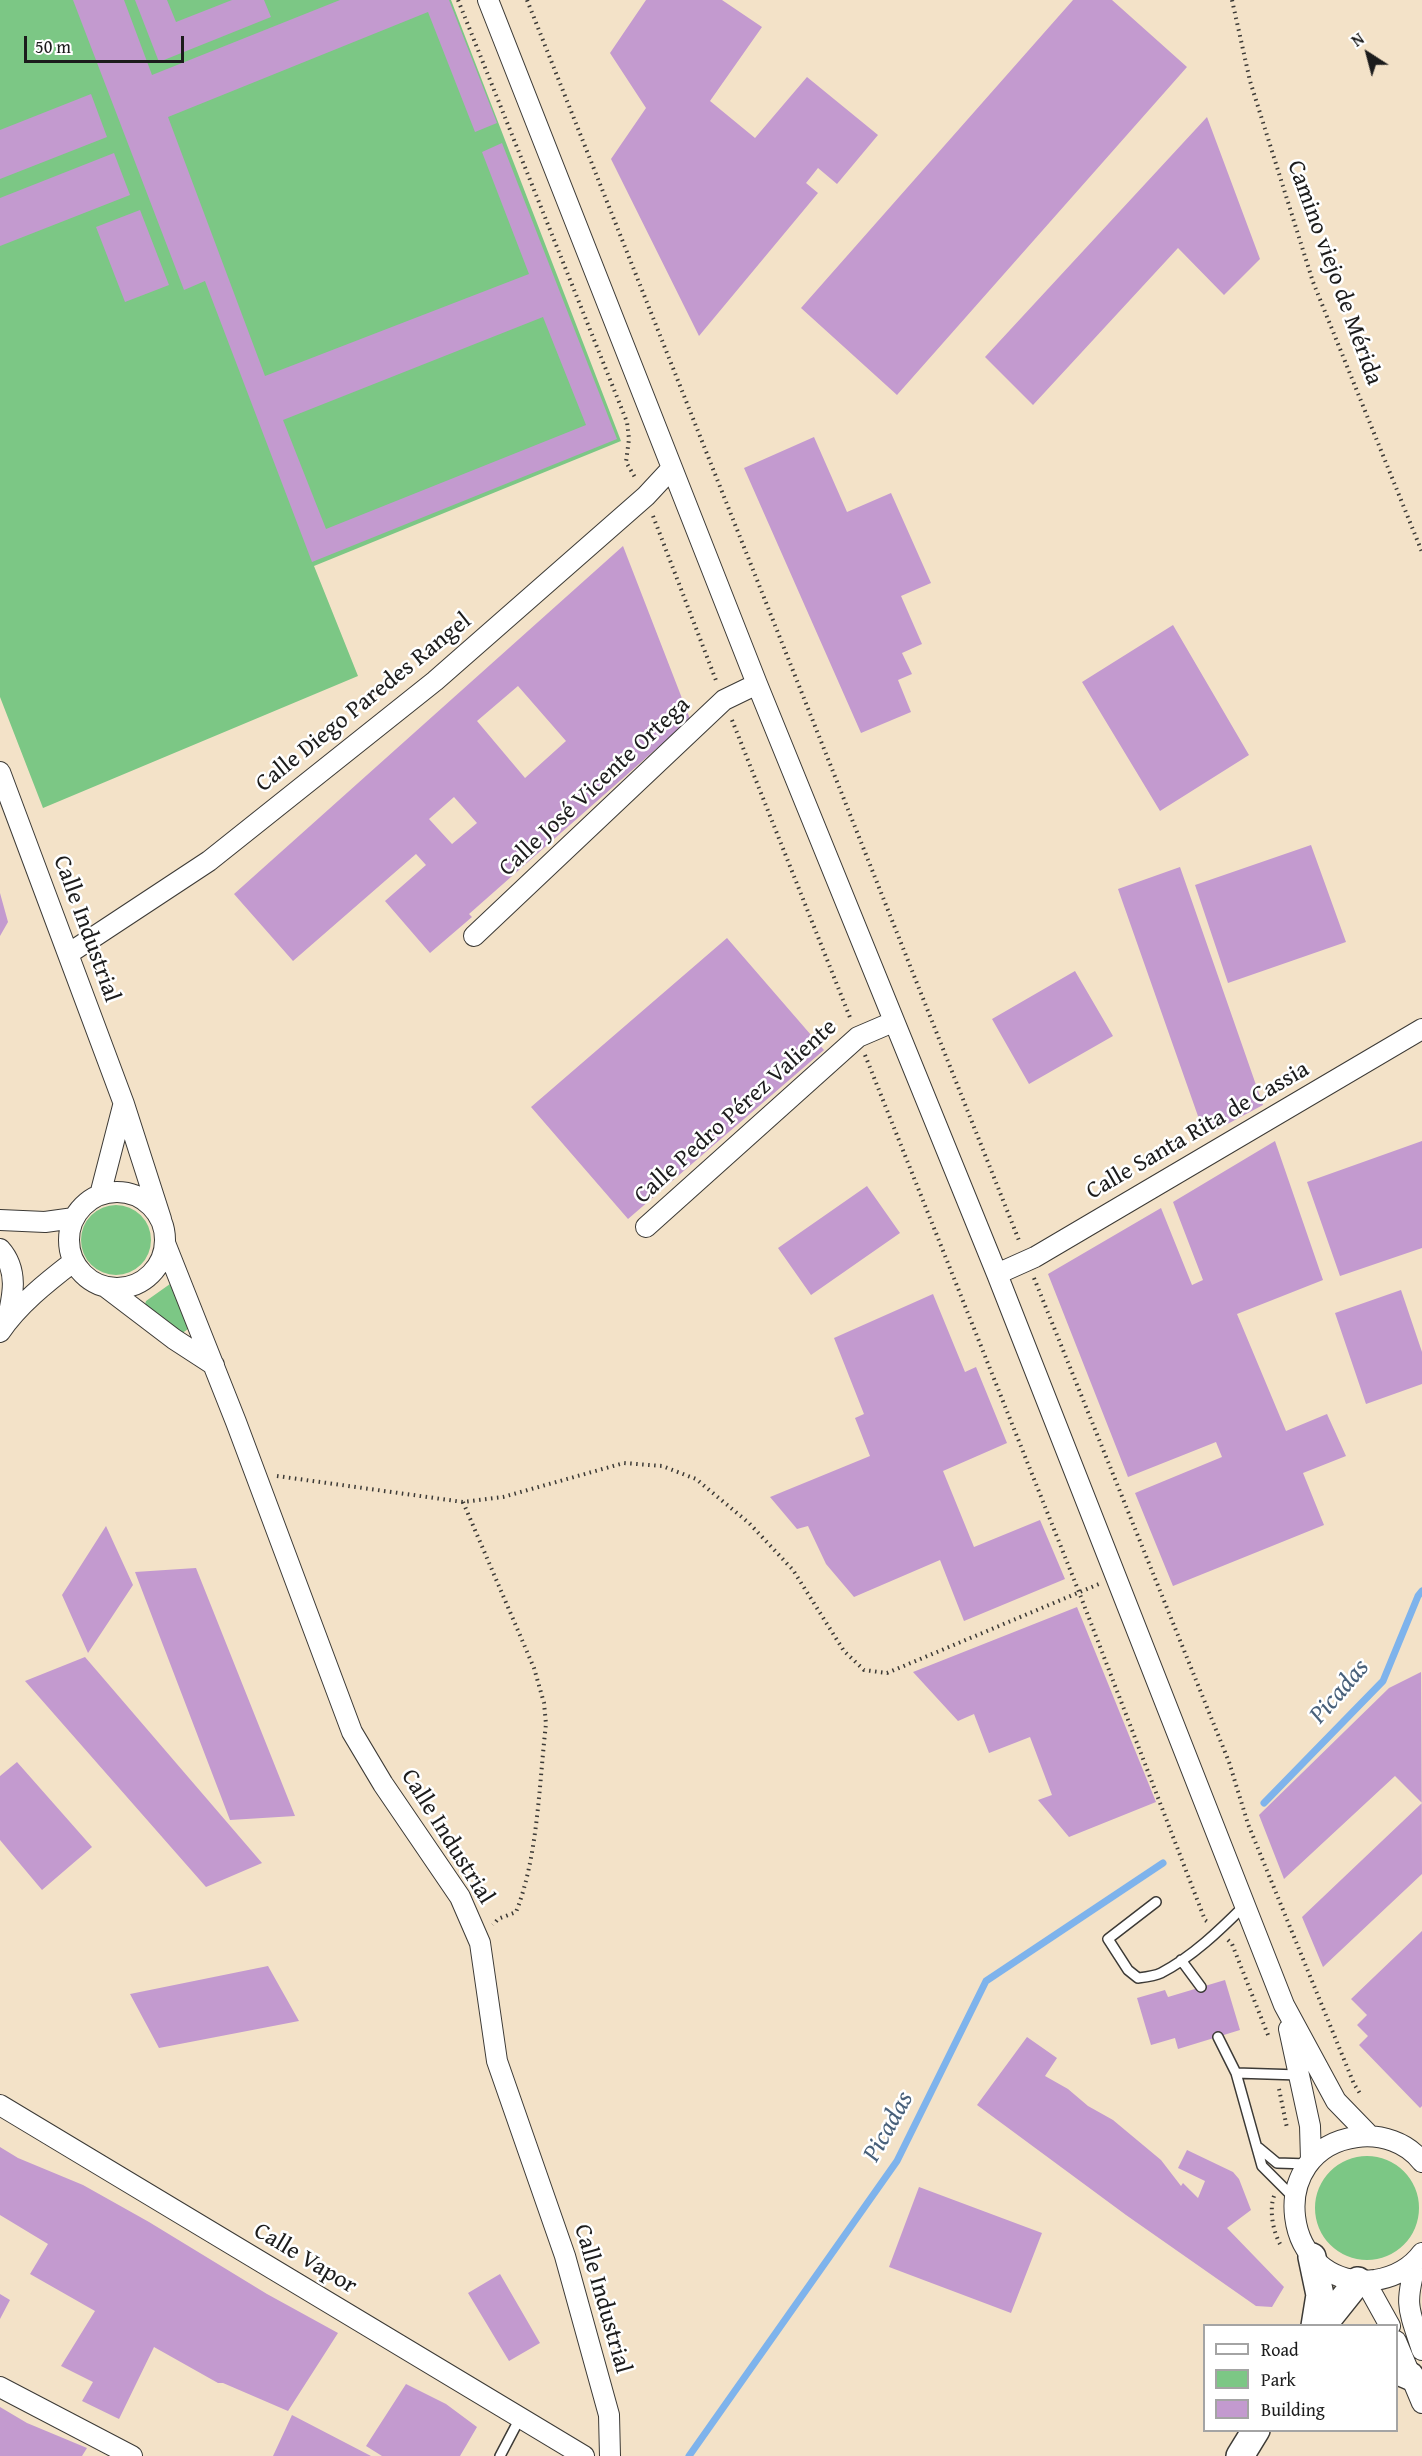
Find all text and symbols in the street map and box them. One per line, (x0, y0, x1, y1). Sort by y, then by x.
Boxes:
scale bar (27, 24, 188, 62)
north arrow (1338, 24, 1398, 84)
text: N (1346, 27, 1369, 52)
text: 50 m (35, 33, 71, 60)
street label: Camino viejo de Mérida (1280, 157, 1388, 389)
street label: Calle Diego Paredes Rangel (250, 607, 478, 799)
street label: Calle José Vicente Ortega (494, 691, 696, 883)
street label: Calle Industrial (46, 852, 126, 1006)
street label: Calle Pedro Pérez Valiente (629, 1013, 843, 1211)
street label: Calle Santa Rita de Cassia (1081, 1055, 1315, 1207)
water label: Picadas (1303, 1653, 1377, 1731)
street label: Calle Industrial (394, 1764, 500, 1910)
water label: Picadas (857, 2086, 921, 2168)
street label: Calle Vapor (248, 2217, 362, 2301)
street label: Calle Industrial (567, 2221, 637, 2377)
legend (1203, 2324, 1398, 2432)
text: Road (1261, 2336, 1299, 2363)
text: Park (1261, 2366, 1296, 2393)
text: Building (1261, 2396, 1325, 2423)

